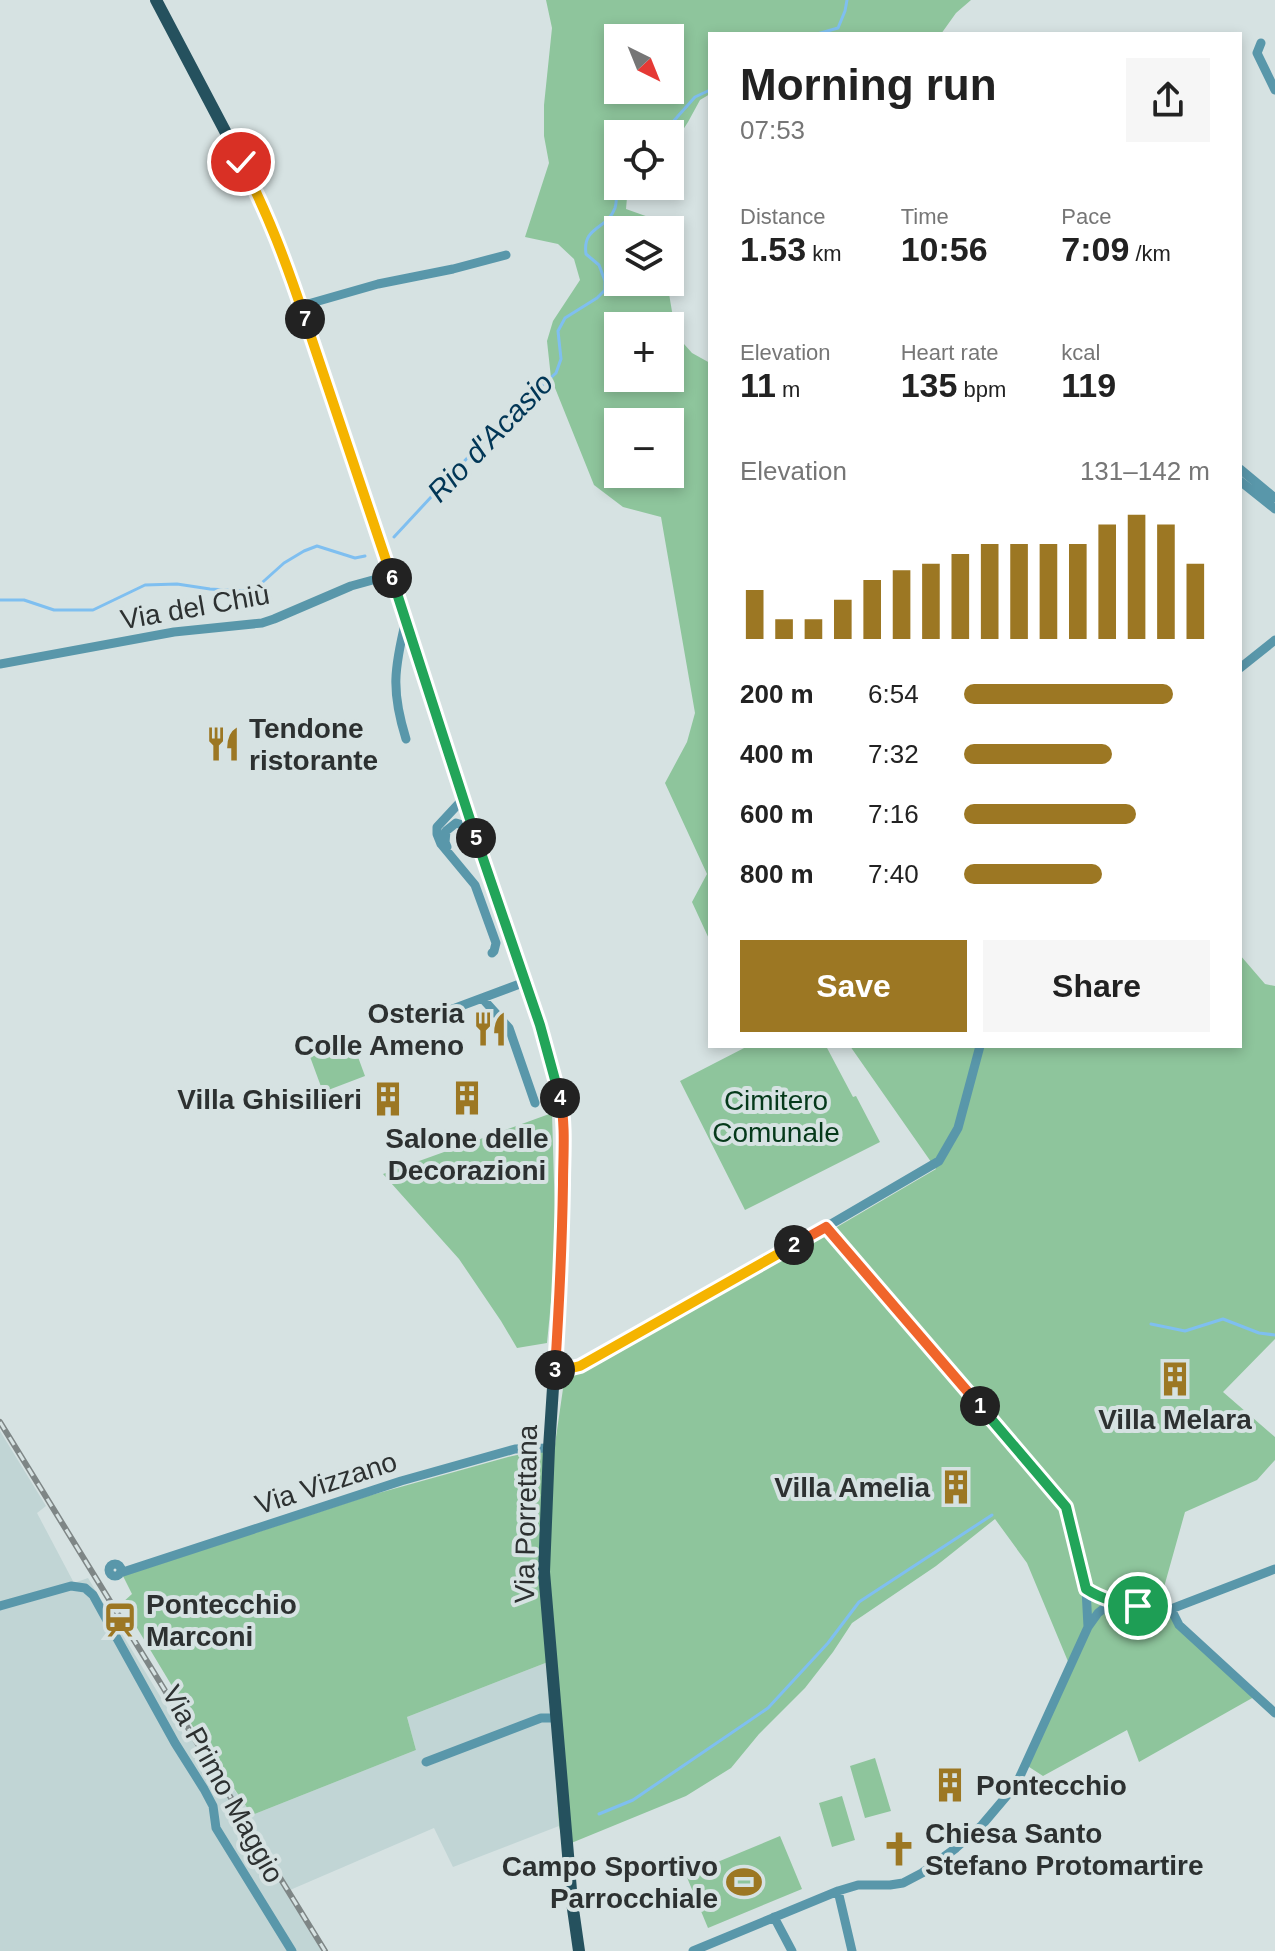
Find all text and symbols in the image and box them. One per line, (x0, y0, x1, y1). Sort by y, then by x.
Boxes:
north arrow (604, 24, 684, 104)
map controls (604, 24, 684, 488)
button: share (1126, 58, 1210, 142)
text: Morning run (740, 60, 997, 109)
text: 07:53 (740, 115, 805, 145)
button: locate (604, 120, 684, 200)
pin (207, 128, 275, 196)
icon: check (219, 140, 263, 184)
text: Distance (740, 204, 826, 229)
text: Time (901, 204, 949, 229)
text: Pace (1061, 204, 1111, 229)
button: layers (604, 216, 684, 296)
text: 1.53 (740, 230, 806, 268)
text: 10:56 (901, 230, 988, 268)
text: 7:09 (1061, 230, 1129, 268)
text: km (806, 241, 842, 266)
text: /km (1129, 241, 1171, 266)
pin: 7 (285, 299, 325, 339)
text: 7 (299, 306, 311, 331)
button: + (604, 312, 684, 392)
text: Elevation (740, 340, 831, 365)
text: Heart rate (901, 340, 998, 365)
text: kcal (1061, 340, 1100, 365)
water label: Rio d'Acasio (421, 366, 559, 508)
text: 11 (740, 366, 776, 404)
text: 135 (901, 366, 957, 404)
text: 119 (1061, 366, 1116, 404)
text: m (776, 377, 800, 402)
text: bpm (957, 377, 1006, 402)
button: − (604, 408, 684, 488)
text: Elevation (740, 456, 847, 486)
text: 131–142 m (1080, 456, 1210, 486)
pin: 6 (372, 558, 412, 598)
text: 6 (386, 565, 398, 590)
street label: Via del Chiù (118, 579, 272, 635)
text: 200 m (740, 679, 814, 709)
text: 6:54 (868, 679, 919, 709)
place label: Tendone ristorante (249, 713, 378, 776)
restaurant icon: Tendone ristorante (204, 725, 242, 763)
text: 400 m (740, 739, 814, 769)
text: 7:32 (868, 739, 919, 769)
text: 600 m (740, 799, 814, 829)
text: 7:16 (868, 799, 919, 829)
pin: 5 (456, 818, 496, 858)
text: 5 (470, 825, 482, 850)
text: 800 m (740, 859, 814, 889)
text: 7:40 (868, 859, 919, 889)
button: Save (740, 940, 967, 1032)
button: Share (983, 940, 1210, 1032)
place label: Osteria Colle Ameno (294, 998, 464, 1061)
restaurant icon: Osteria Colle Ameno (471, 1010, 509, 1048)
pin: 4 (540, 1078, 580, 1118)
building icon: Salone delle Decorazioni (448, 1079, 486, 1117)
building icon: Villa Ghisilieri (369, 1080, 407, 1118)
place label: Villa Ghisilieri (177, 1084, 362, 1115)
text: 4 (554, 1085, 566, 1110)
park label: Cimitero Comunale (712, 1085, 840, 1148)
place label: Salone delle Decorazioni (385, 1123, 549, 1186)
pin: 2 (774, 1225, 814, 1265)
text: 2 (788, 1232, 800, 1257)
pin: 3 (535, 1350, 575, 1390)
text: 3 (549, 1357, 561, 1382)
building icon: Villa Melara (1156, 1360, 1194, 1398)
pin: 1 (960, 1386, 1000, 1426)
text: 1 (974, 1393, 986, 1418)
place label: Villa Melara (1098, 1404, 1252, 1435)
street label: Via Porrettana (509, 1424, 543, 1604)
street label: Via Vizzano (251, 1446, 401, 1520)
building icon: Villa Amelia (937, 1468, 975, 1506)
place label: Villa Amelia (774, 1472, 930, 1503)
pin (1104, 1572, 1172, 1640)
icon: arrive (1116, 1584, 1160, 1628)
place label: Pontecchio Marconi (146, 1589, 297, 1652)
station icon: Pontecchio Marconi (101, 1601, 139, 1639)
street label: Via Primo Maggio (156, 1680, 290, 1888)
building icon: Pontecchio (931, 1766, 969, 1804)
place label: Pontecchio (976, 1770, 1127, 1801)
place label: Chiesa Santo Stefano Protomartire (925, 1818, 1204, 1881)
church icon: Chiesa Santo Stefano Protomartire (880, 1830, 918, 1868)
place label: Campo Sportivo Parrocchiale (502, 1851, 718, 1914)
sports icon: Campo Sportivo Parrocchiale (725, 1863, 763, 1901)

